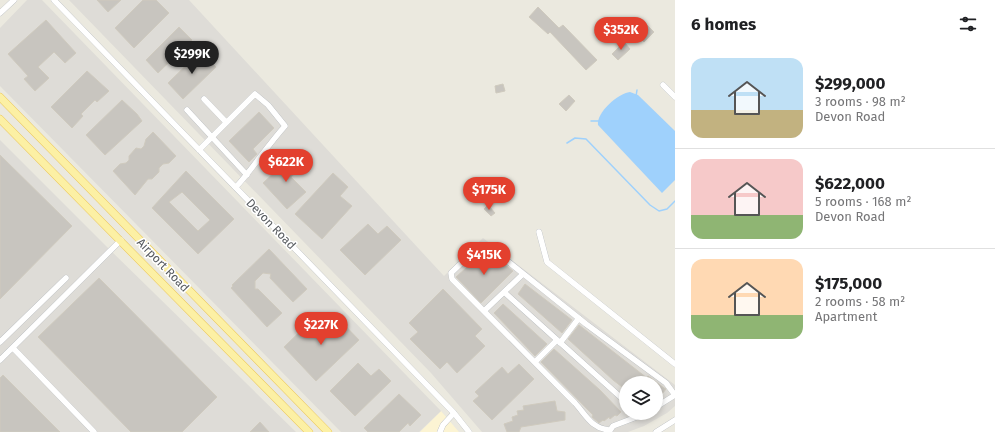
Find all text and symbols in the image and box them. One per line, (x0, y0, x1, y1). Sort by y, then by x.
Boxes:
icon: filters (957, 13, 979, 35)
text: 6 homes (691, 14, 756, 35)
pin: $352K (593, 17, 649, 51)
text: $352K (603, 22, 639, 37)
pin: $299K (164, 41, 220, 75)
text: $299K (174, 46, 210, 61)
text: $299,000 (815, 73, 886, 94)
icon: home (723, 74, 771, 122)
text: 3 rooms · 98 m² (815, 94, 906, 109)
text: Devon Road (815, 109, 885, 124)
pin: $622K (258, 149, 314, 183)
text: $622K (268, 154, 304, 169)
text: $622,000 (815, 173, 885, 194)
icon: home (723, 175, 771, 223)
pin: $175K (461, 177, 517, 211)
text: $175K (472, 182, 506, 197)
text: 5 rooms · 168 m² (815, 194, 911, 209)
street label: Devon Road (243, 196, 299, 252)
text: Devon Road (815, 209, 885, 224)
street label: Airport Road (134, 235, 192, 295)
pin: $415K (456, 242, 512, 276)
text: $415K (467, 247, 501, 262)
text: $175,000 (815, 273, 882, 294)
icon: home (723, 275, 771, 323)
text: 2 rooms · 58 m² (815, 294, 905, 309)
text: Apartment (815, 309, 877, 324)
pin: $227K (293, 312, 349, 346)
text: $227K (304, 317, 338, 332)
map controls (619, 376, 663, 420)
button: layers (619, 376, 663, 420)

